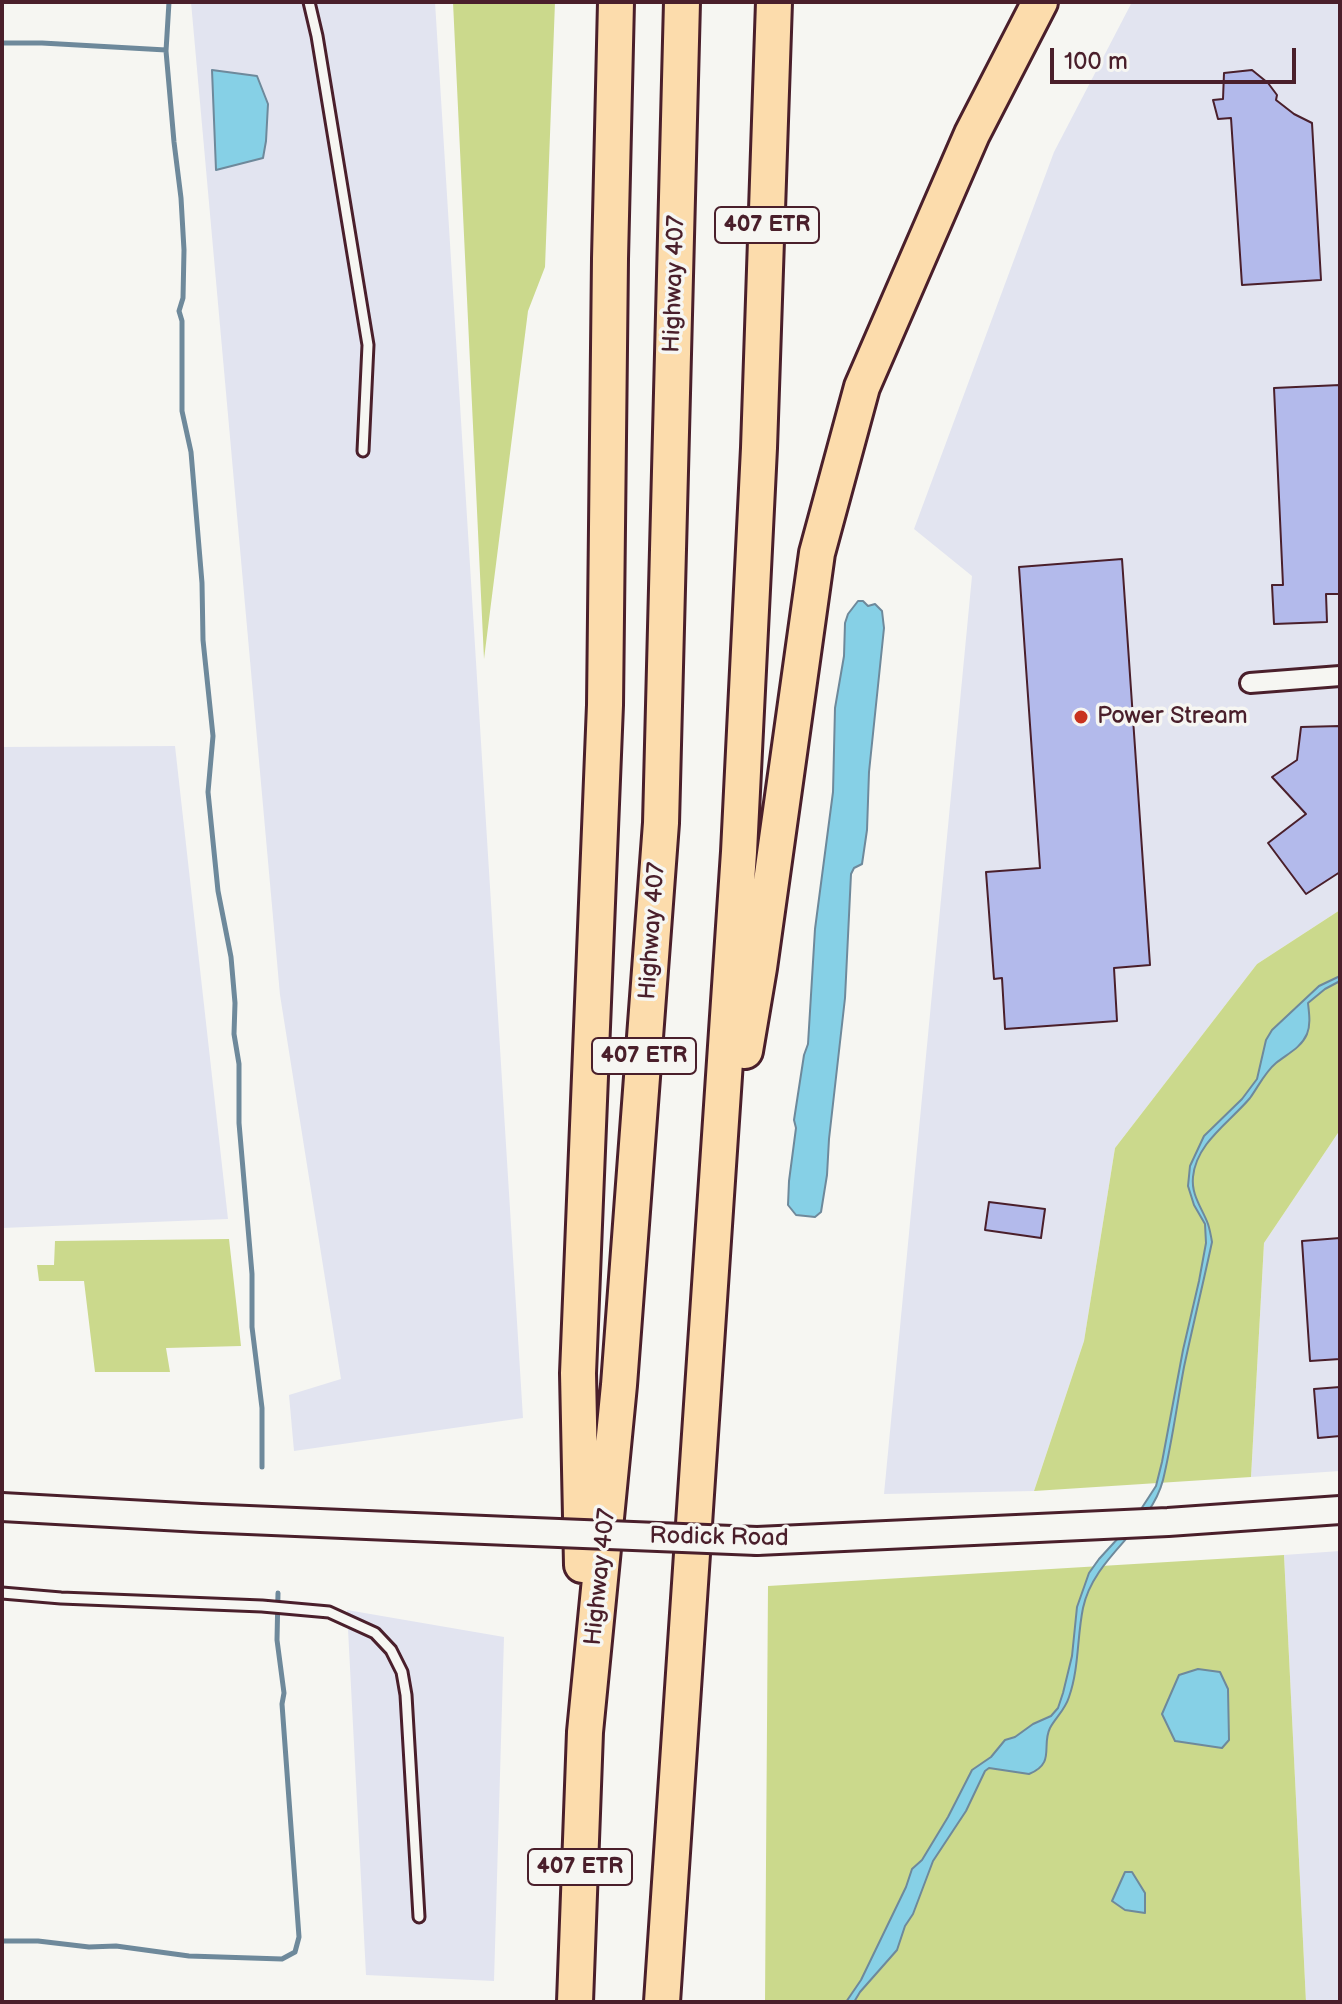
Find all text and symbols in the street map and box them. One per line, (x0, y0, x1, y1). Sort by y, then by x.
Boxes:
scale bar (1054, 32, 1300, 82)
text: 100 m (1064, 47, 1128, 76)
road number: 407 ETR (715, 207, 819, 243)
street label: Highway 407 (658, 215, 692, 353)
place label: Power Stream (1097, 703, 1248, 731)
marker: Power Stream (1072, 708, 1090, 726)
street label: Highway 407 (634, 861, 672, 1001)
road number: 407 ETR (592, 1038, 696, 1074)
street label: Highway 407 (579, 1507, 623, 1647)
street label: Rodick Road (649, 1522, 789, 1554)
road number: 407 ETR (528, 1849, 632, 1885)

